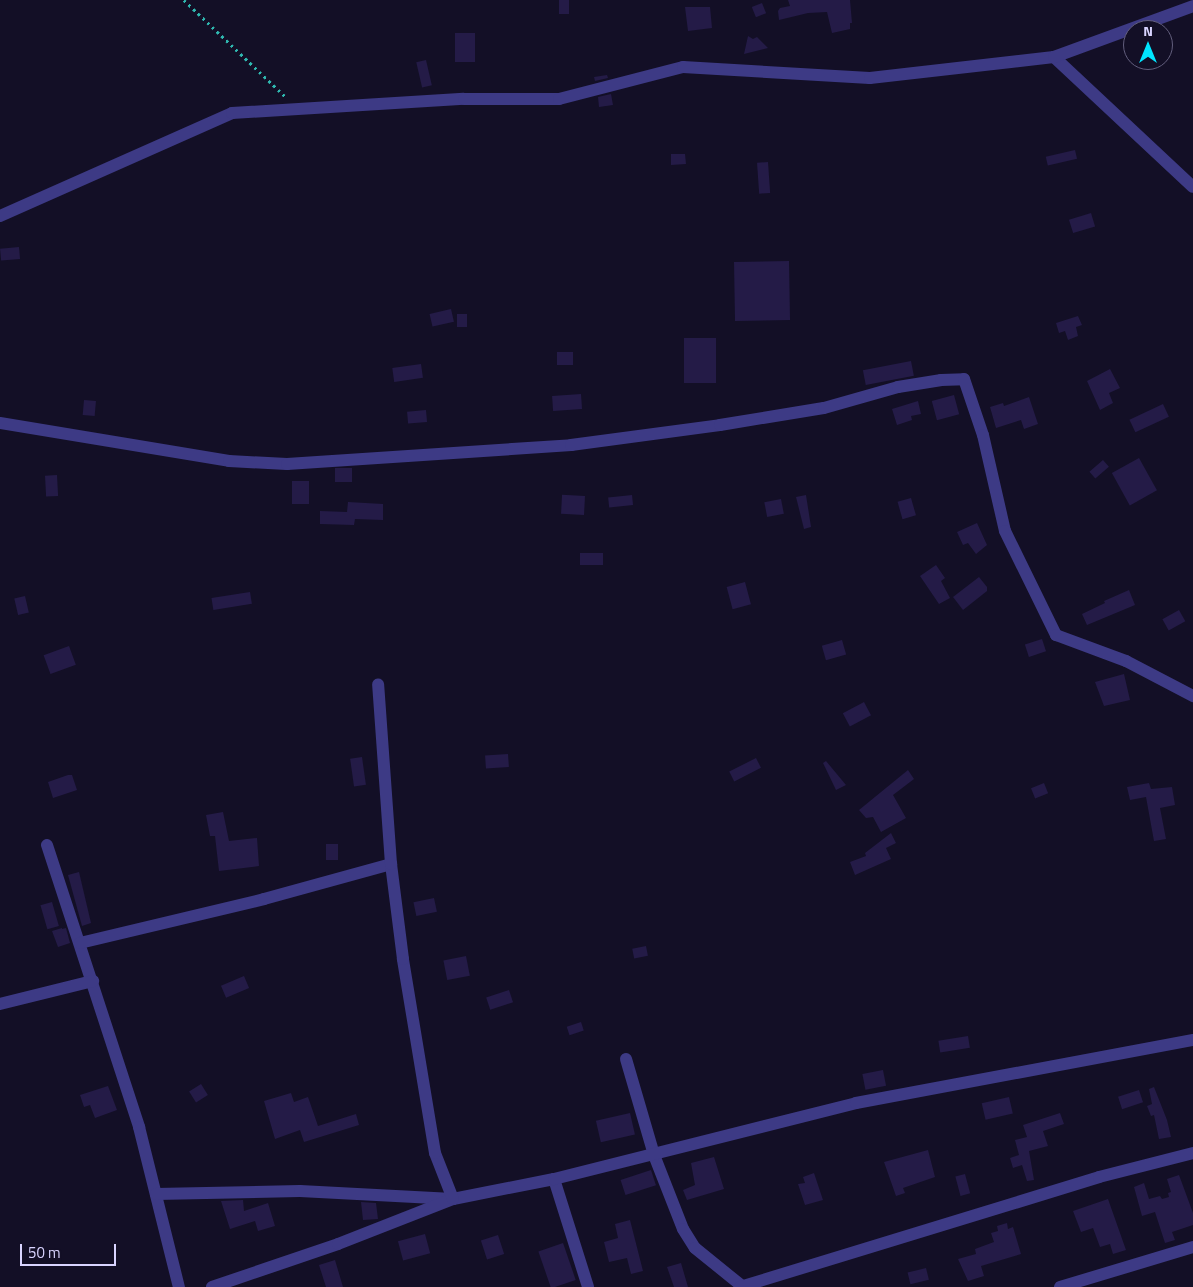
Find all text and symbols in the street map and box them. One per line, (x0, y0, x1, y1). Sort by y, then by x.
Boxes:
north arrow (1123, 20, 1173, 70)
text: N (1143, 20, 1153, 41)
scale bar (22, 1234, 119, 1266)
text: 50 m (28, 1241, 61, 1264)

